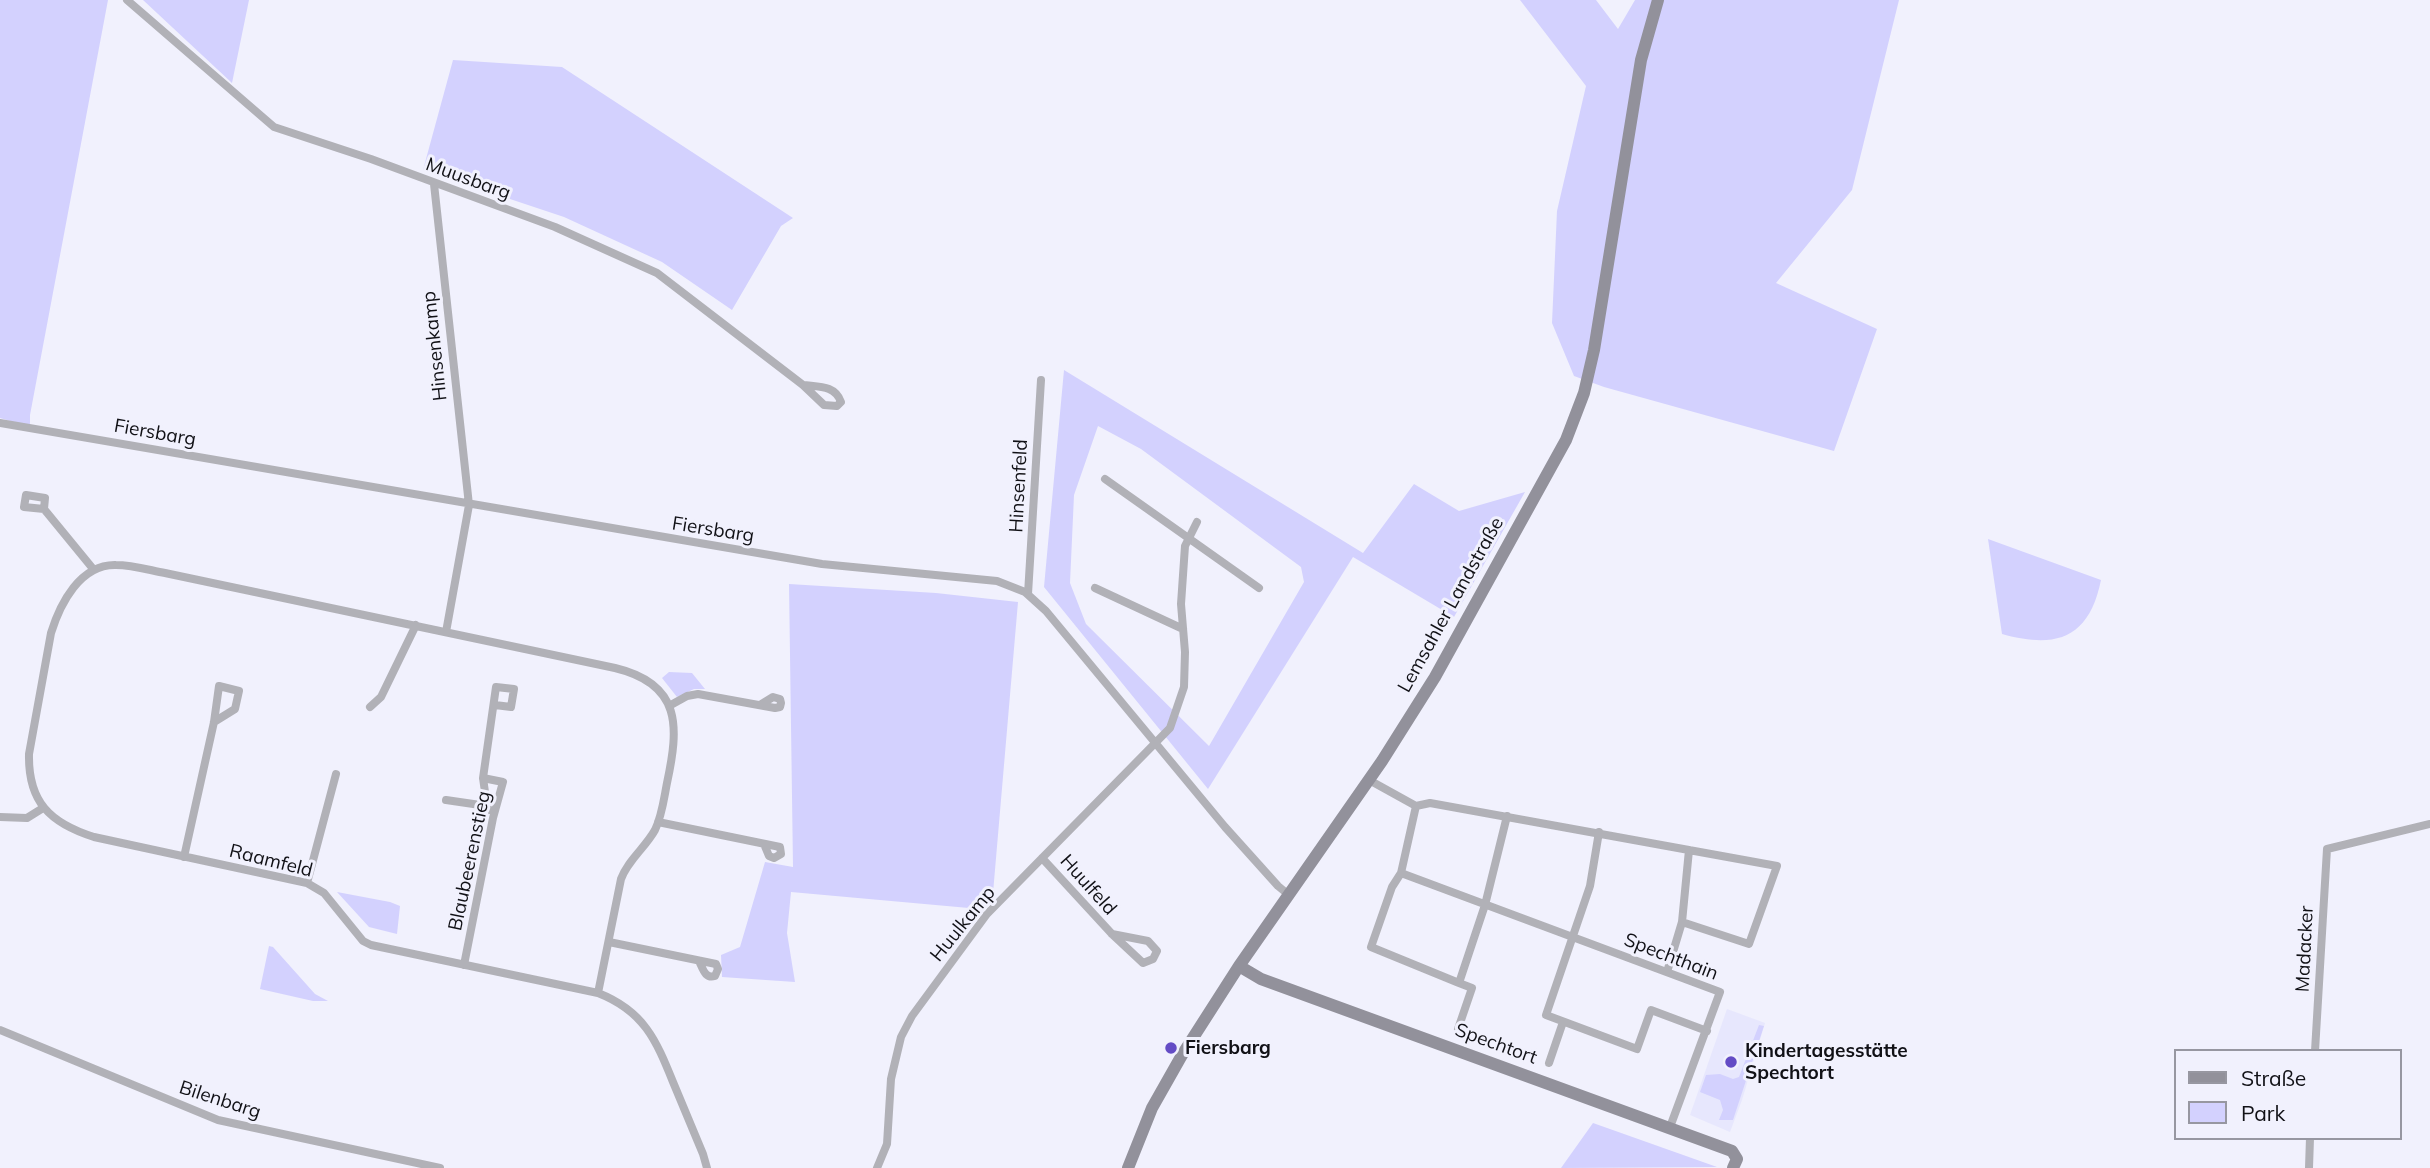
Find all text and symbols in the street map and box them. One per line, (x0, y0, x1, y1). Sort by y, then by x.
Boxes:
street label: Muusbarg (422, 153, 514, 205)
street label: Hinsenkamp (418, 290, 452, 402)
street label: Fiersbarg (112, 415, 198, 451)
street label: Hinsenfeld (1005, 439, 1033, 533)
street label: Fiersbarg (670, 512, 756, 548)
street label: Lemsahler Landstraße (1393, 513, 1509, 697)
street label: Blaubeerenstieg (444, 789, 496, 933)
street label: Raamfeld (227, 840, 315, 882)
street label: Huulfeld (1055, 850, 1121, 920)
street label: Huulkamp (926, 882, 1000, 966)
street label: Madacker (2291, 905, 2319, 993)
street label: Spechthain (1621, 929, 1721, 985)
street label: Spechtort (1452, 1019, 1540, 1069)
place label: Fiersbarg (1185, 1037, 1271, 1059)
marker: Fiersbarg (1163, 1040, 1179, 1056)
place label: Kindertagesstätte Spechtort (1745, 1040, 1908, 1084)
legend (2174, 1049, 2402, 1140)
marker: Kindertagesstätte Spechtort (1723, 1054, 1739, 1070)
text: Straße (2241, 1065, 2306, 1091)
street label: Bilenbarg (176, 1076, 264, 1124)
text: Park (2241, 1100, 2285, 1126)

